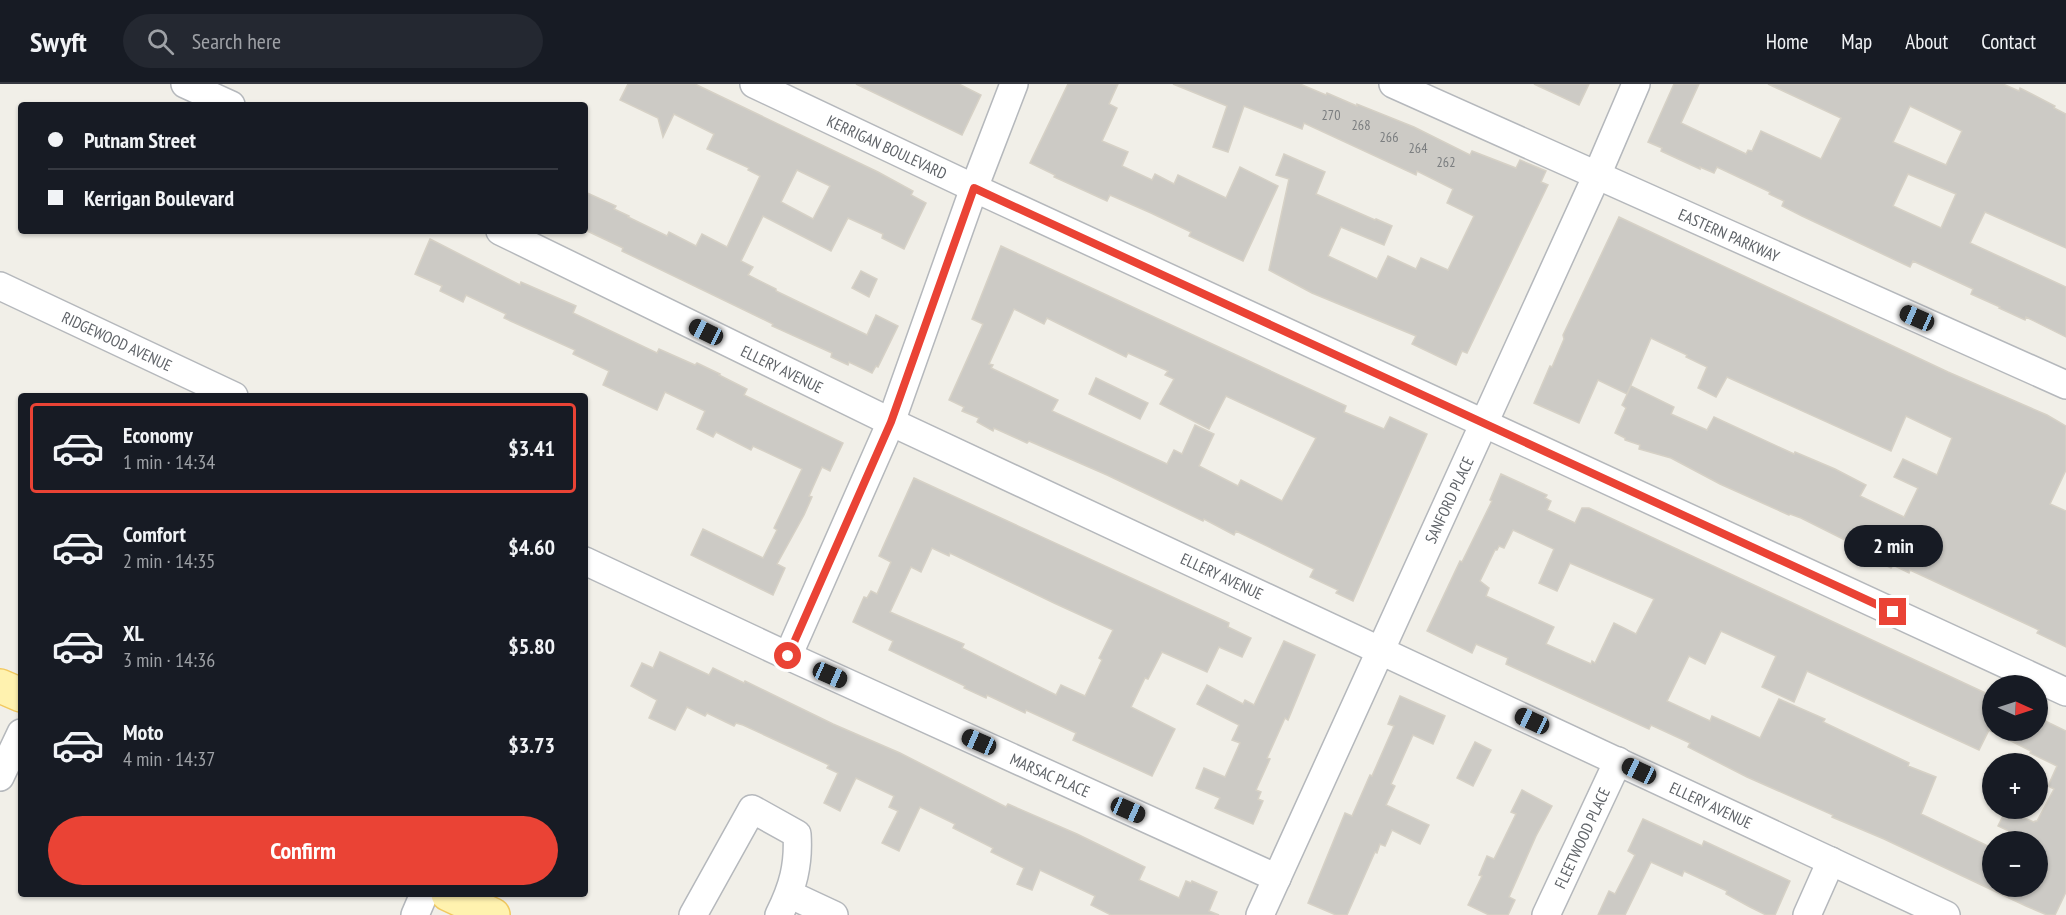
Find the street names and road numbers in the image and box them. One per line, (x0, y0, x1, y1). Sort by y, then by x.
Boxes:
street label: KERRIGAN BOULEVARD (824, 110, 950, 184)
street label: EASTERN PARKWAY (1675, 204, 1783, 267)
street label: RIDGEWOOD AVENUE (59, 307, 175, 375)
street label: ELLERY AVENUE (738, 341, 826, 398)
street label: SANFORD PLACE (1420, 453, 1478, 546)
street label: ELLERY AVENUE (1177, 548, 1267, 604)
street label: MARSAC PLACE (1007, 749, 1093, 801)
street label: ELLERY AVENUE (1666, 777, 1756, 833)
street label: FLEETWOOD PLACE (1550, 784, 1614, 892)

